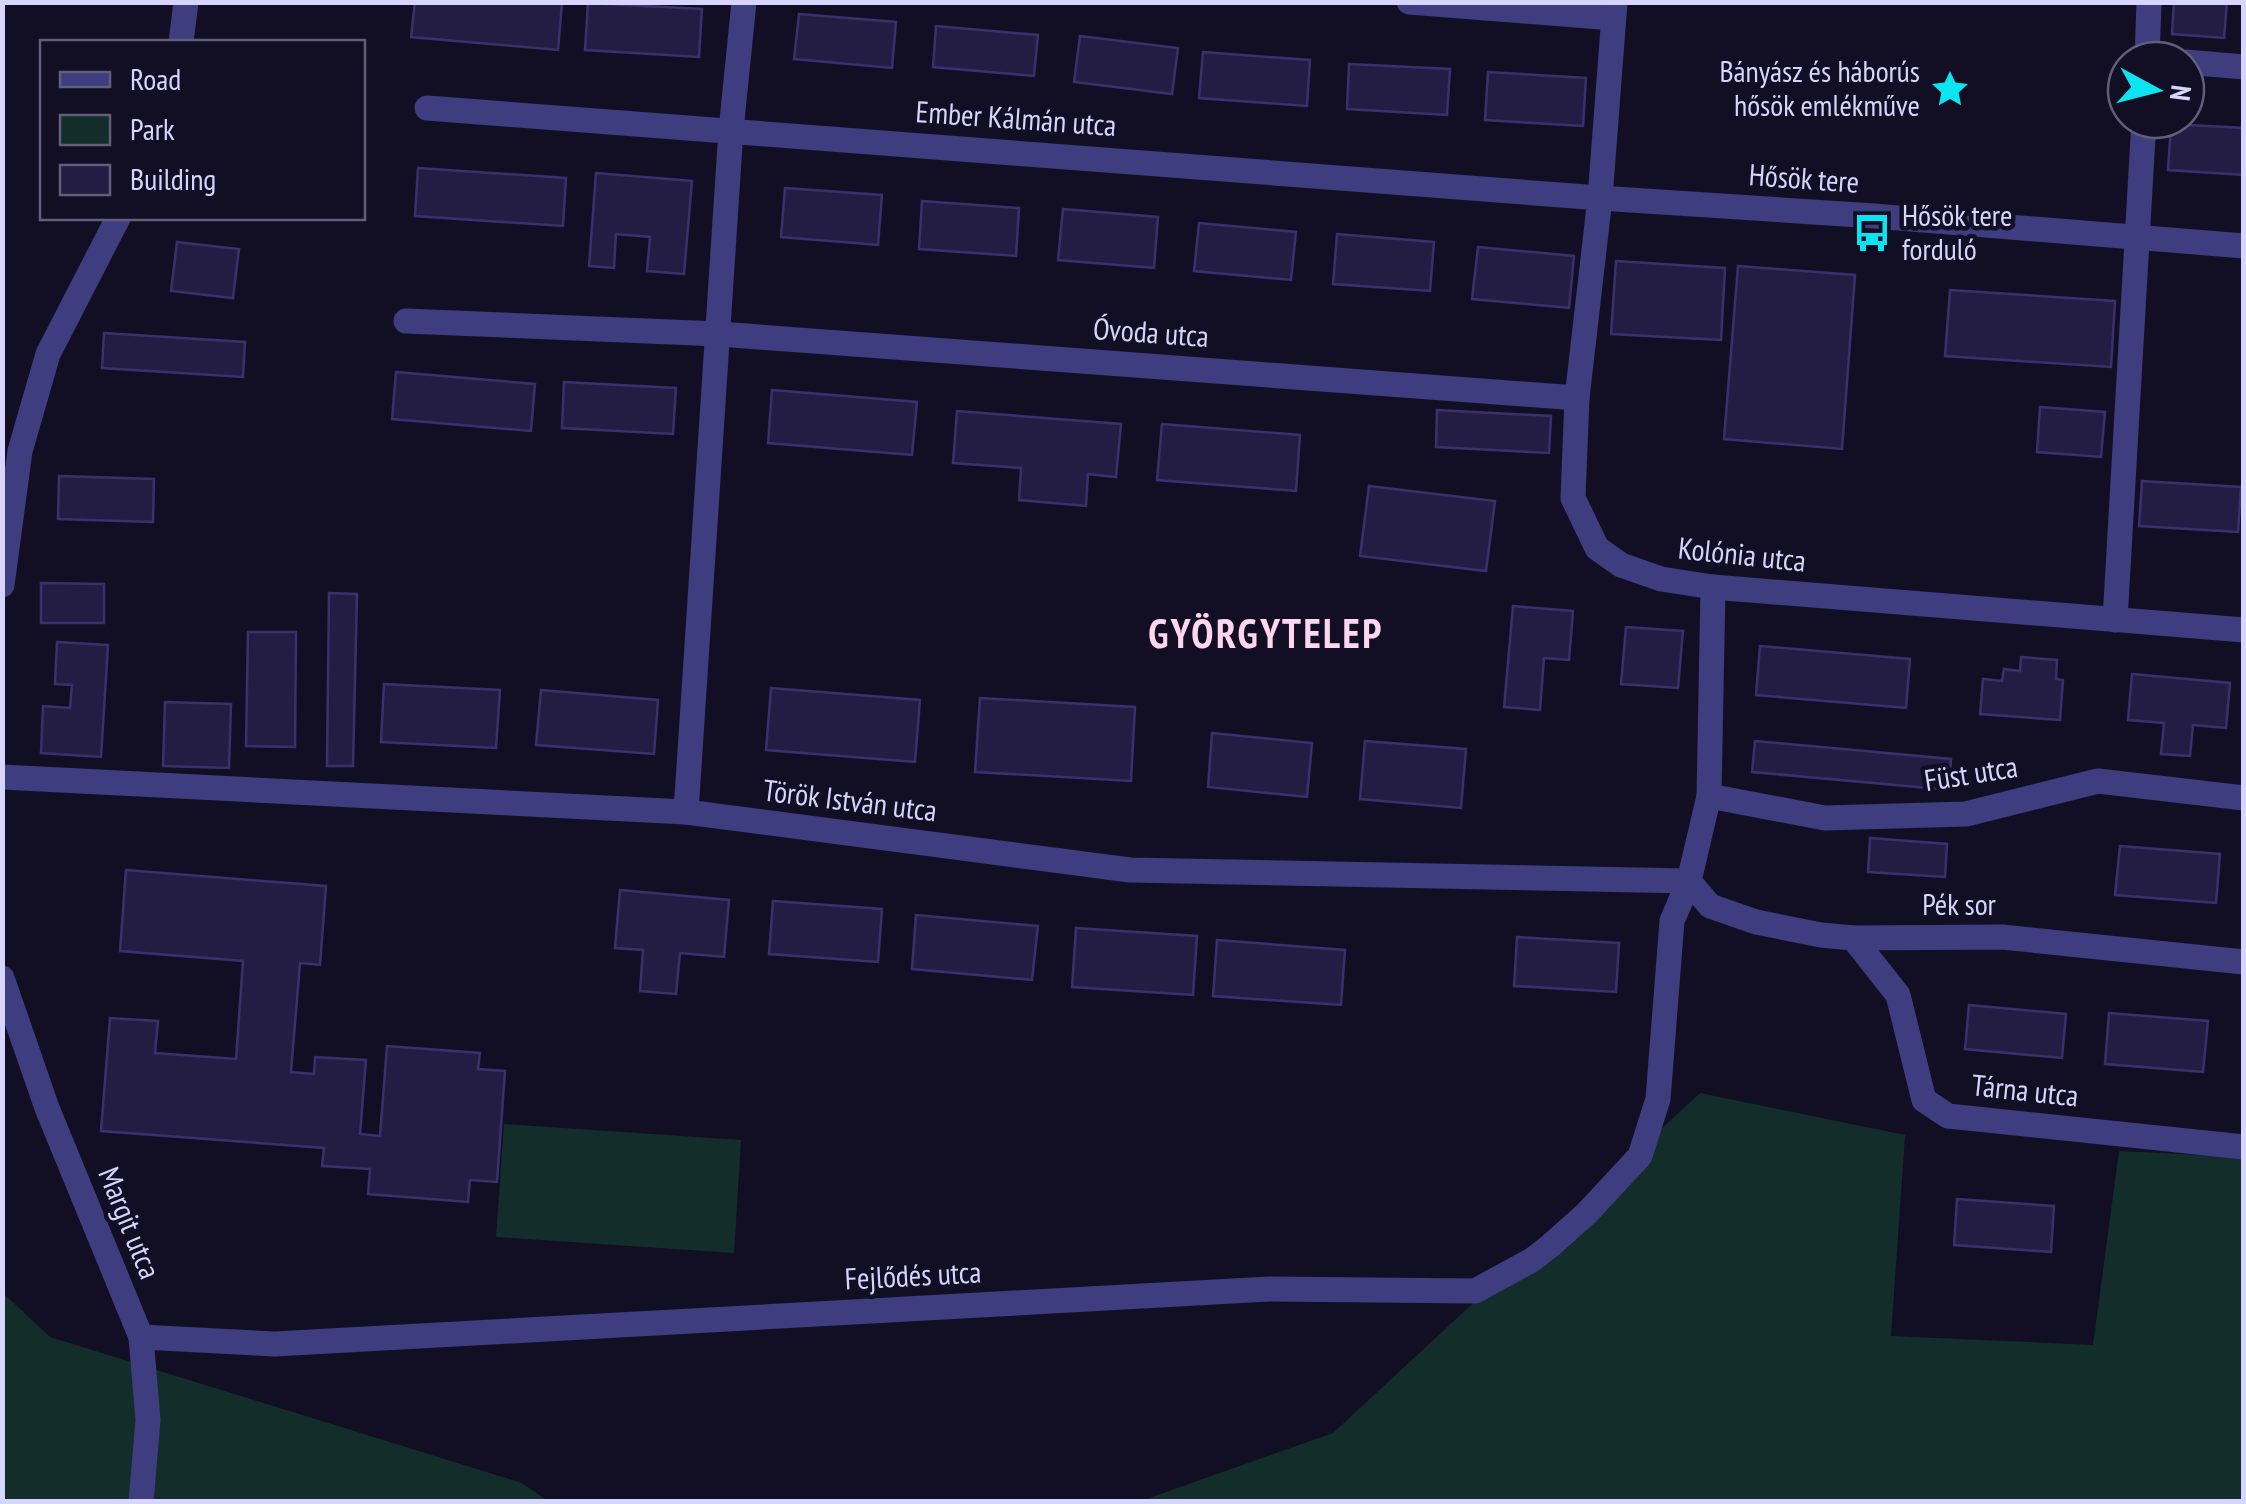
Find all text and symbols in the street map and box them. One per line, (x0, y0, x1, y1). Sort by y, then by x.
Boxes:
legend (40, 40, 365, 220)
north arrow (2106, 40, 2206, 140)
place label: Bányász és háborús hősök emlékműve (1719, 51, 1920, 124)
text: Road (130, 59, 181, 98)
place icon: Bányász és háborús hősök emlékműve (1929, 68, 1971, 110)
text: N (2162, 83, 2201, 103)
street label: Ember Kálmán utca (915, 91, 1118, 144)
text: Park (130, 109, 175, 148)
street label: Hősök tere (1748, 154, 1861, 201)
text: Building (130, 159, 216, 198)
place label: Hősök tere forduló (1902, 195, 2012, 268)
bus stop icon: Hősök tere forduló (1851, 212, 1893, 254)
street label: Óvoda utca (1092, 308, 1210, 355)
street label: Kolónia utca (1676, 527, 1808, 580)
district label: GYÖRGYTELEP (1148, 607, 1384, 659)
street label: Füst utca (1921, 746, 2020, 799)
street label: Török István utca (761, 770, 939, 830)
street label: Pék sor (1922, 884, 1997, 923)
street label: Tárna utca (1970, 1065, 2080, 1114)
street label: Margit utca (90, 1161, 170, 1284)
street label: Fejlődés utca (844, 1251, 982, 1298)

